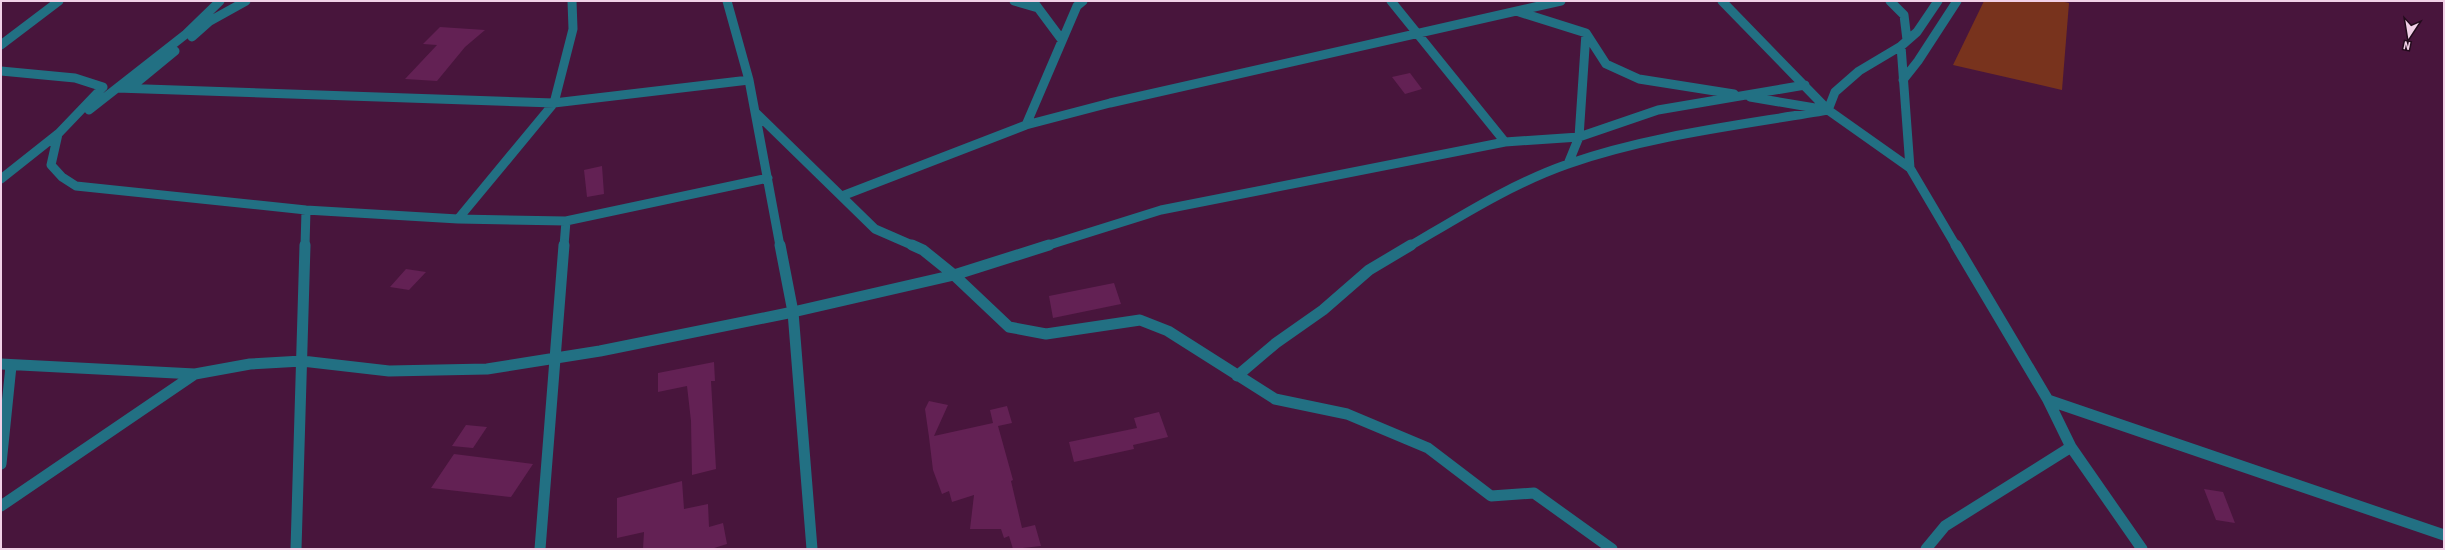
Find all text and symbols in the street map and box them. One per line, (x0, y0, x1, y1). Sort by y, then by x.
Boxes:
north arrow (2389, 16, 2429, 56)
text: N (2402, 38, 2412, 52)

